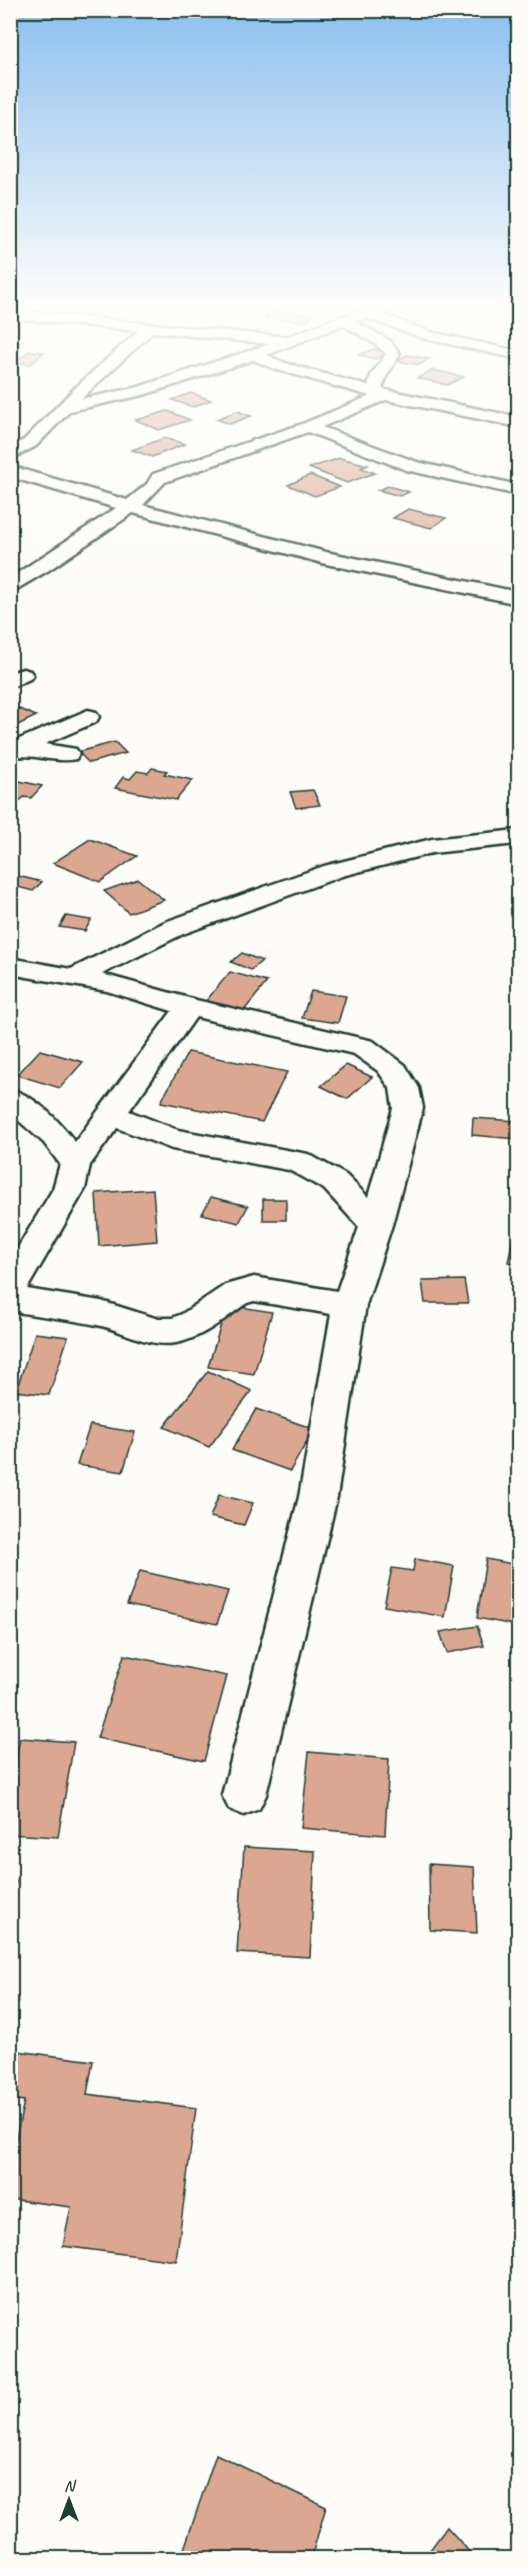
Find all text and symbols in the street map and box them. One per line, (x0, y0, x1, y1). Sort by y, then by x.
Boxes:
north arrow (39, 2470, 99, 2530)
text: N (64, 2476, 77, 2496)

